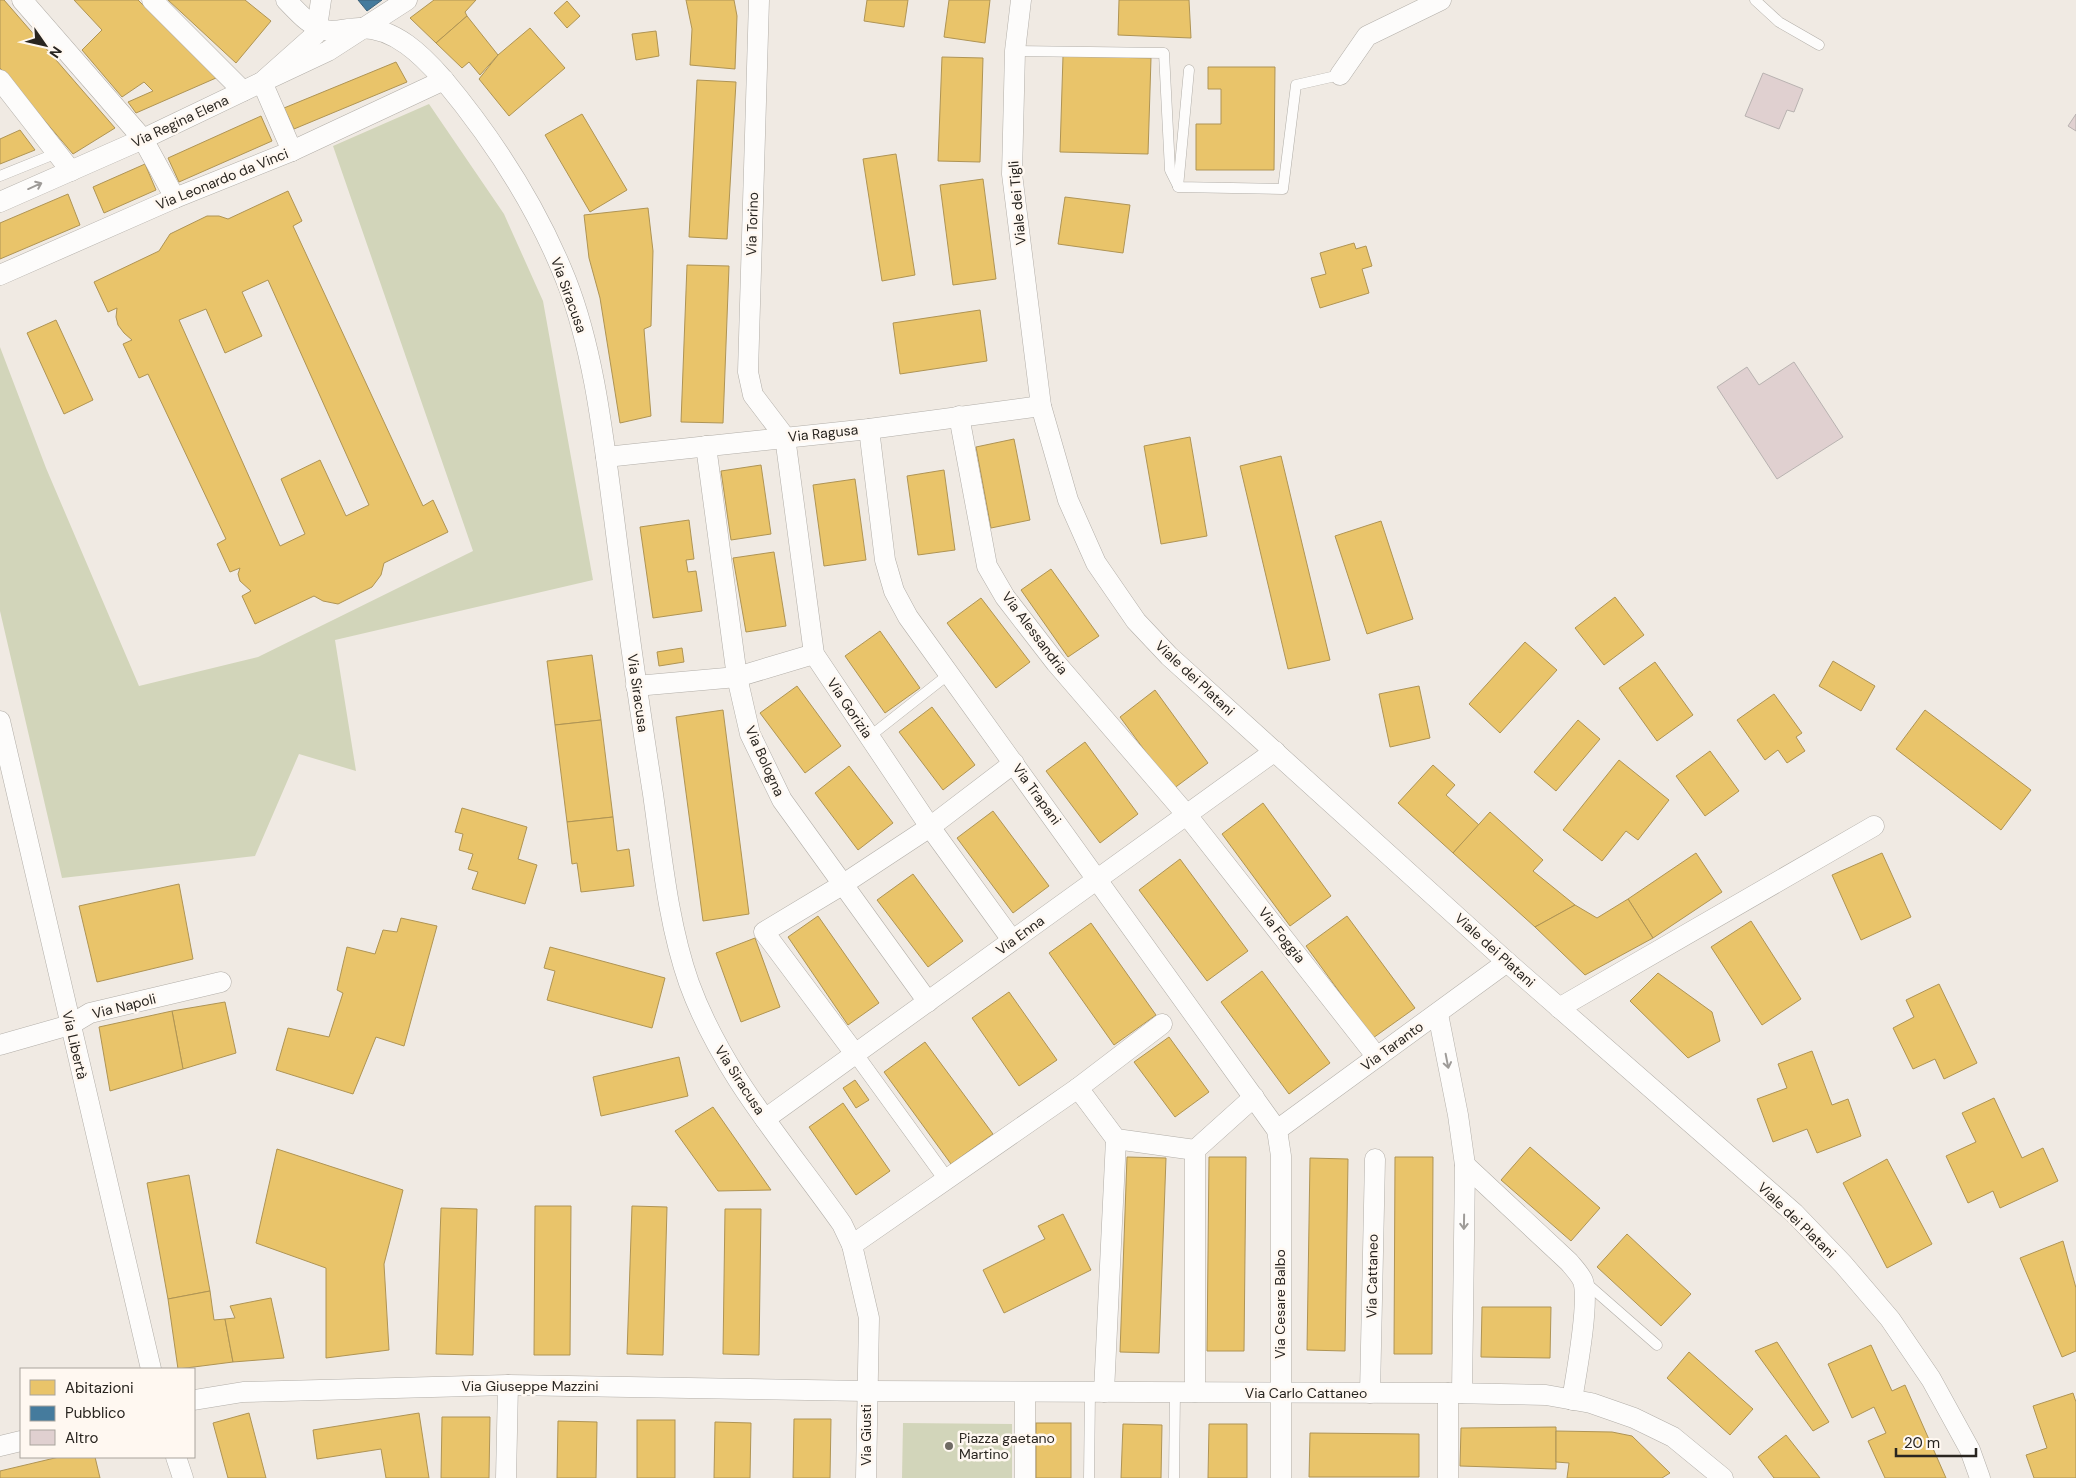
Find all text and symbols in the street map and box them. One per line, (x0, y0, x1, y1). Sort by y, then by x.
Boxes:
north arrow (20, 20, 70, 70)
text: N (45, 43, 66, 62)
street label: Via Regina Elena (129, 91, 231, 151)
street label: Via Leonardo da Vinci (153, 144, 291, 214)
street label: Viale dei Tigli (1004, 160, 1030, 246)
one-way arrow (27, 181, 42, 191)
street label: Via Torino (742, 192, 762, 256)
street label: Via Siracusa (547, 255, 591, 335)
street label: Via Ragusa (787, 420, 859, 446)
street label: Via Alessandria (998, 588, 1072, 678)
street label: Viale dei Platani (1152, 637, 1238, 719)
street label: Via Siracusa (624, 653, 652, 733)
street label: Via Gorizia (823, 674, 877, 742)
street label: Via Bologna (741, 723, 789, 799)
street label: Via Trapani (1009, 760, 1065, 828)
street label: Via Foggia (1255, 904, 1309, 966)
street label: Viale dei Platani (1451, 909, 1539, 991)
street label: Via Enna (992, 911, 1048, 959)
street label: Via Napoli (90, 989, 158, 1023)
street label: Via Libertà (58, 1009, 92, 1081)
street label: Via Taranto (1357, 1017, 1427, 1075)
street label: Via Siracusa (711, 1042, 769, 1118)
one-way arrow (1443, 1053, 1453, 1069)
street label: Viale dei Platani (1754, 1178, 1840, 1262)
one-way arrow (1459, 1214, 1469, 1230)
street label: Via Cattaneo (1362, 1234, 1382, 1318)
street label: Via Cesare Balbo (1271, 1249, 1289, 1359)
legend (20, 1368, 195, 1458)
street label: Via Giuseppe Mazzini (461, 1377, 599, 1395)
text: Abitazioni (65, 1378, 134, 1398)
street label: Via Carlo Cattaneo (1245, 1384, 1367, 1402)
text: Pubblico (65, 1403, 126, 1423)
street label: Via Giusti (857, 1404, 875, 1466)
scale bar (1896, 1426, 1976, 1458)
text: Altro (65, 1428, 98, 1448)
place label: Piazza gaetano Martino (959, 1429, 1055, 1463)
text: 20 m (1904, 1433, 1940, 1453)
marker: Piazza gaetano Martino (943, 1440, 955, 1452)

